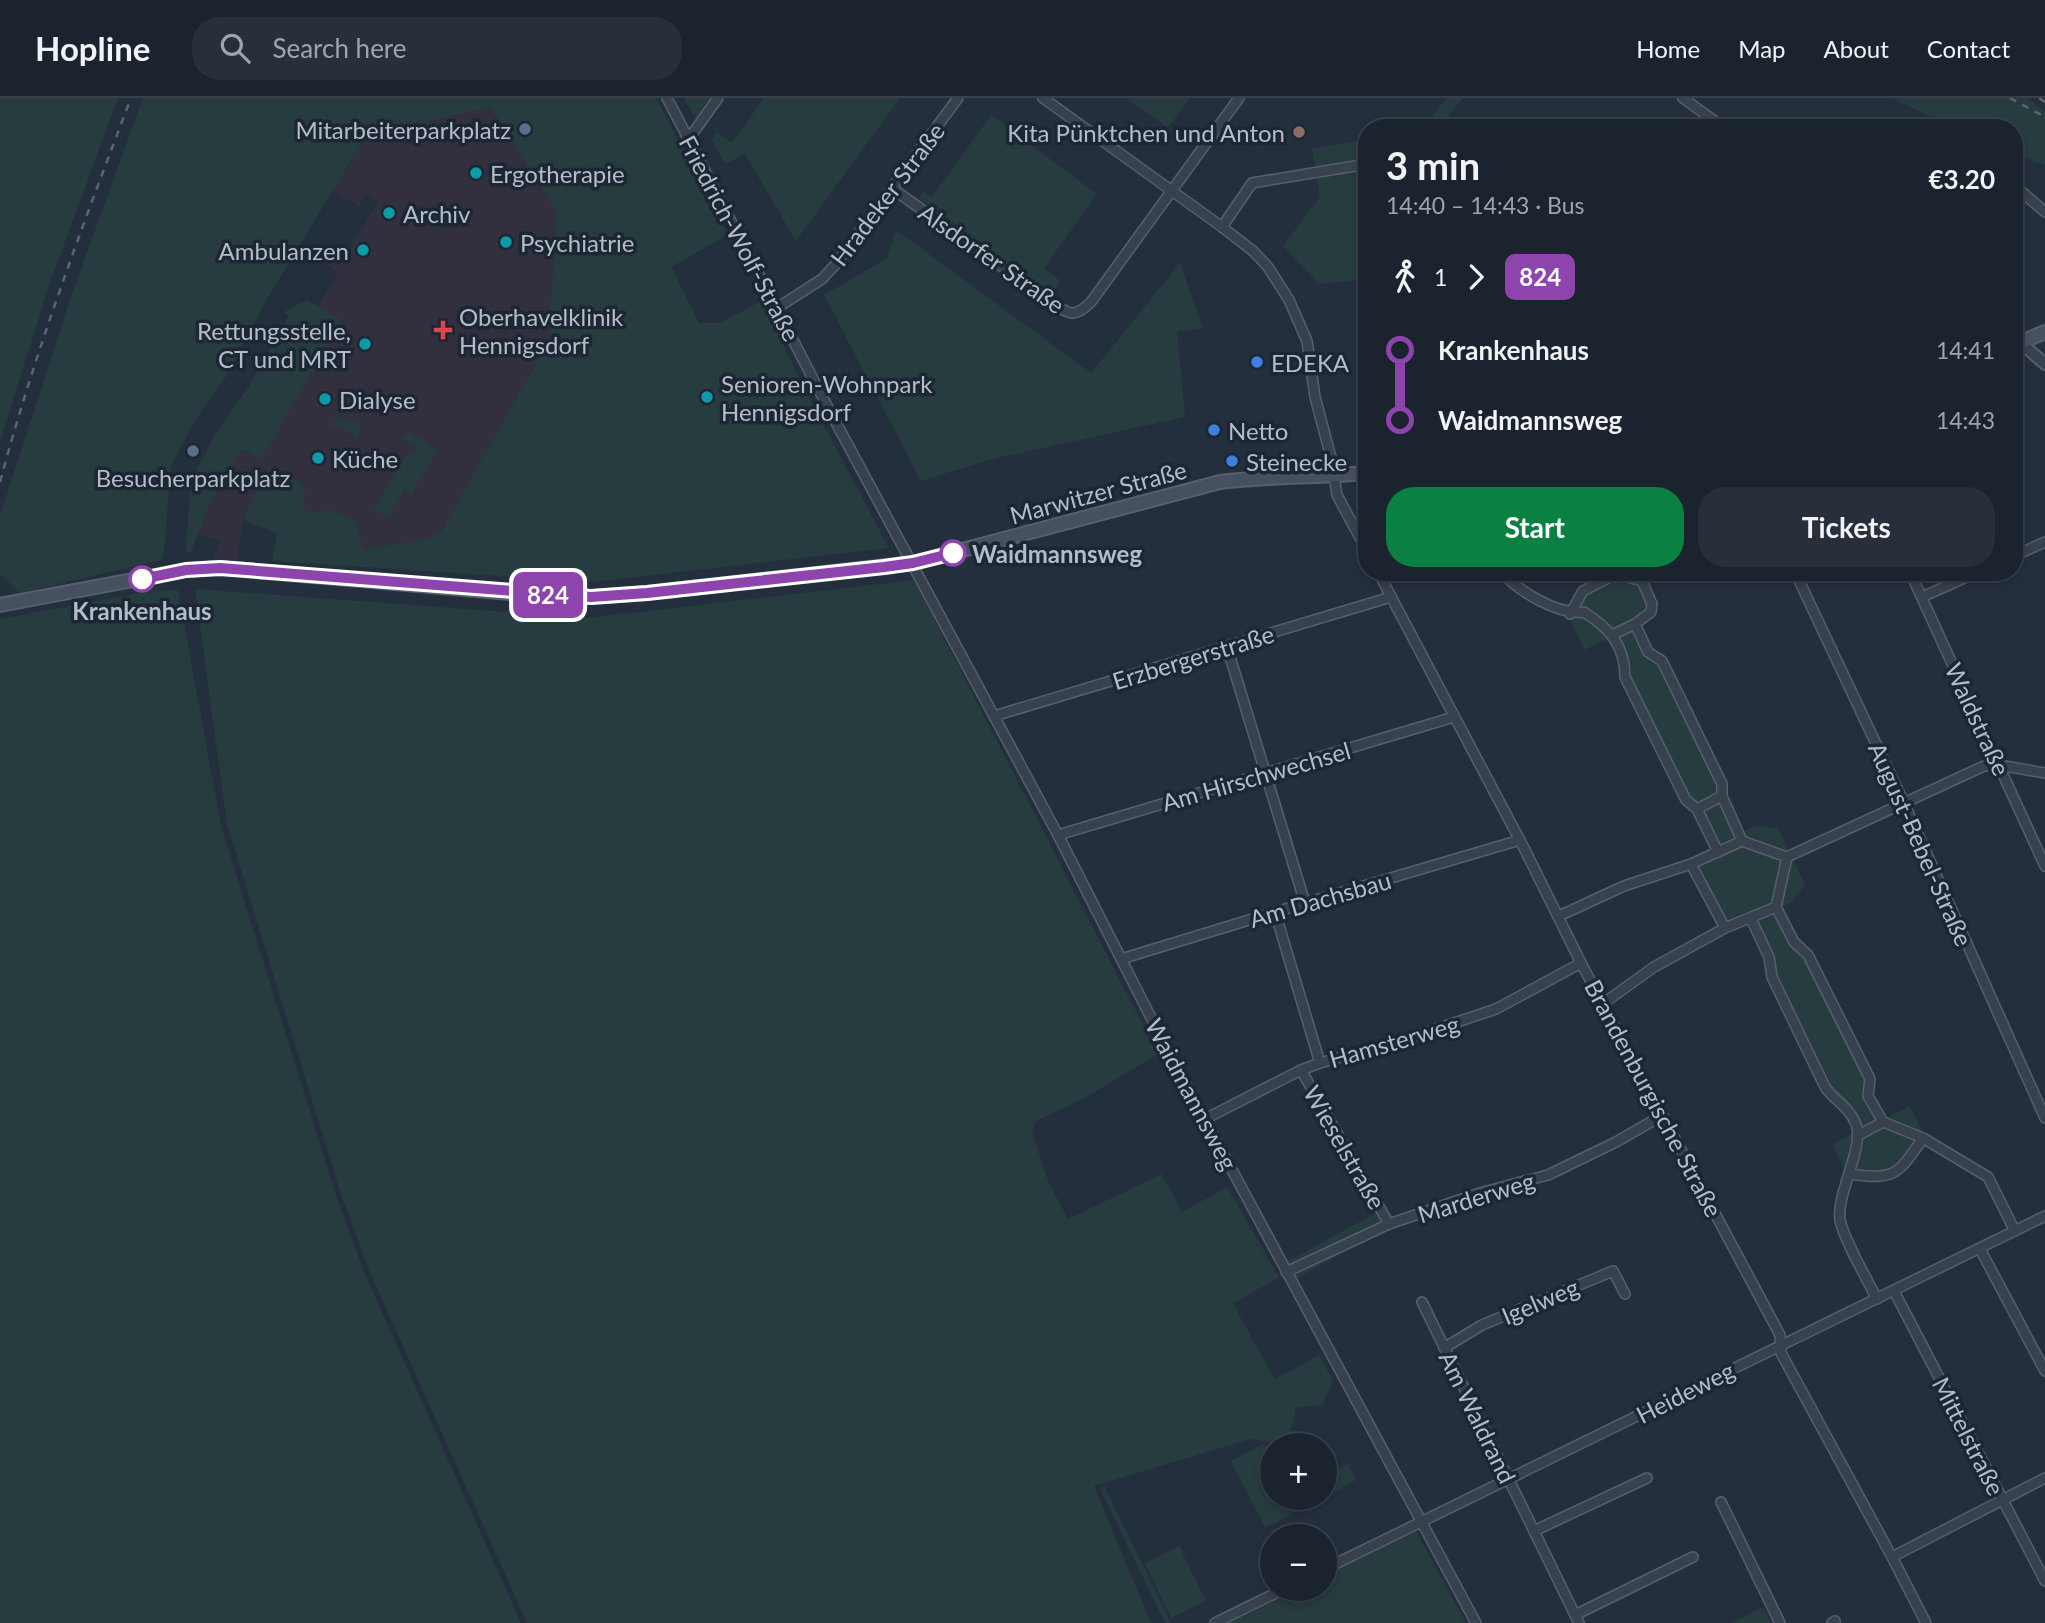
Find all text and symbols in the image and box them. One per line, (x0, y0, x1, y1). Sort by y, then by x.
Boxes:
search box (192, 17, 682, 80)
text: Hopline (35, 28, 150, 68)
icon: search (216, 29, 254, 67)
text: Search here (272, 32, 407, 64)
text: Home (1636, 34, 1700, 63)
text: Map (1738, 34, 1786, 63)
text: About (1824, 34, 1889, 63)
text: Contact (1927, 34, 2010, 63)
place label: Mitarbeiterparkplatz (295, 115, 511, 144)
street label: Hradeker Straße (824, 117, 950, 271)
place label: Kita Pünktchen und Anton (1007, 118, 1285, 147)
marker: Mitarbeiterparkplatz (517, 121, 533, 137)
marker: Kita Pünktchen und Anton (1291, 124, 1307, 140)
street label: Friedrich-Wolf-Straße (673, 130, 807, 346)
text: 3 min (1386, 142, 1480, 188)
place label: Ergotherapie (490, 159, 625, 188)
text: €3.20 (1929, 163, 1995, 195)
marker: Ergotherapie (468, 165, 484, 181)
text: 14:40 – 14:43 · Bus (1386, 191, 1585, 219)
street label: Alsdorfer Straße (914, 197, 1070, 319)
place label: Archiv (403, 199, 471, 228)
marker: Archiv (381, 205, 397, 221)
place label: Psychiatrie (520, 228, 634, 257)
marker: Psychiatrie (498, 234, 514, 250)
place label: Ambulanzen (219, 236, 349, 265)
marker: Ambulanzen (355, 242, 371, 258)
icon: walk (1386, 258, 1424, 296)
icon: forward (1457, 258, 1495, 296)
text: 824 (1519, 262, 1561, 291)
text: 1 (1434, 263, 1447, 291)
place label: Oberhavelklinik Hennigsdorf (459, 302, 624, 359)
place label: Rettungsstelle, CT und MRT (197, 316, 351, 373)
marker: Oberhavelklinik Hennigsdorf (433, 320, 453, 340)
text: Krankenhaus (1438, 334, 1589, 366)
marker: Rettungsstelle, CT und MRT (357, 336, 373, 352)
text: 14:41 (1936, 336, 1995, 364)
place label: EDEKA (1271, 348, 1350, 377)
marker: EDEKA (1249, 354, 1265, 370)
place label: Senioren-Wohnpark Hennigsdorf (721, 369, 933, 426)
place label: Dialyse (339, 385, 416, 414)
marker: Senioren-Wohnpark Hennigsdorf (699, 389, 715, 405)
marker: Dialyse (317, 391, 333, 407)
text: Waidmannsweg (1438, 404, 1622, 436)
text: 14:43 (1936, 406, 1995, 434)
place label: Netto (1228, 416, 1288, 445)
marker: Netto (1206, 422, 1222, 438)
marker: Besucherparkplatz (185, 443, 201, 459)
place label: Küche (332, 444, 398, 473)
place label: Steinecke (1246, 447, 1347, 476)
marker: Küche (310, 450, 326, 466)
marker: Steinecke (1224, 453, 1240, 469)
street label: Marwitzer Straße (1007, 454, 1189, 530)
place label: Besucherparkplatz (96, 463, 290, 492)
button: Start (1386, 487, 1684, 567)
button: Tickets (1698, 487, 1995, 567)
place label: Waidmannsweg (972, 539, 1142, 568)
marker: Waidmannsweg (940, 540, 966, 566)
marker: Krankenhaus (129, 566, 155, 592)
line badge: 824 (508, 572, 588, 618)
text: 824 (527, 580, 569, 609)
place label: Krankenhaus (72, 596, 212, 625)
street label: Erzbergerstraße (1109, 619, 1277, 695)
street label: Waldstraße (1939, 658, 2017, 780)
street label: Am Hirschwechsel (1158, 735, 1354, 817)
street label: August-Bebel-Straße (1863, 738, 1979, 950)
street label: Am Dachsbau (1246, 865, 1394, 933)
street label: Brandenburgische Straße (1579, 974, 1729, 1222)
street label: Hamsterweg (1326, 1009, 1462, 1073)
street label: Waidmannsweg (1140, 1013, 1244, 1175)
street label: Wieselstraße (1298, 1080, 1392, 1214)
street label: Marderweg (1414, 1165, 1538, 1229)
street label: Igelweg (1497, 1272, 1583, 1330)
street label: Am Waldrand (1433, 1346, 1523, 1488)
street label: Heideweg (1631, 1355, 1739, 1429)
street label: Mittelstraße (1927, 1372, 2011, 1500)
map controls (1260, 1433, 1337, 1601)
button: + (1260, 1433, 1337, 1510)
button: − (1260, 1524, 1337, 1601)

